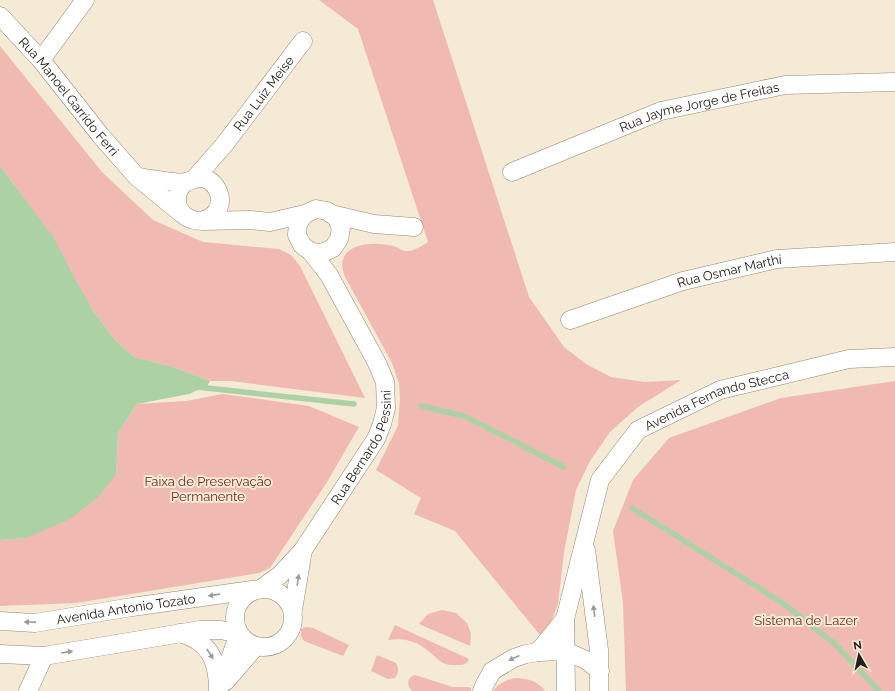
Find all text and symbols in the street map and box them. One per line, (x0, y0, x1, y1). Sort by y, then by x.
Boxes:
street label: Rua Manoel Garrido Ferri (16, 34, 122, 159)
street label: Rua Luiz Meise (231, 53, 297, 134)
street label: Rua Jayme Jorge de Freitas (617, 79, 781, 135)
street label: Rua Osmar Marthi (675, 252, 782, 291)
street label: Avenida Fernando Stecca (642, 367, 790, 434)
street label: Rua Bernardo Pessini (328, 390, 394, 507)
park label: Faixa de Preservação Permanente (145, 474, 272, 504)
one-way arrow (295, 574, 301, 586)
street label: Avenida Antonio Tozato (55, 591, 196, 627)
one-way arrow (207, 592, 220, 598)
one-way arrow (591, 605, 597, 617)
park label: Sistema de Lazer (754, 613, 858, 628)
one-way arrow (24, 619, 36, 626)
north arrow (839, 635, 879, 675)
text: N (852, 639, 863, 653)
one-way arrow (206, 648, 213, 660)
one-way arrow (61, 649, 73, 655)
one-way arrow (508, 656, 520, 662)

